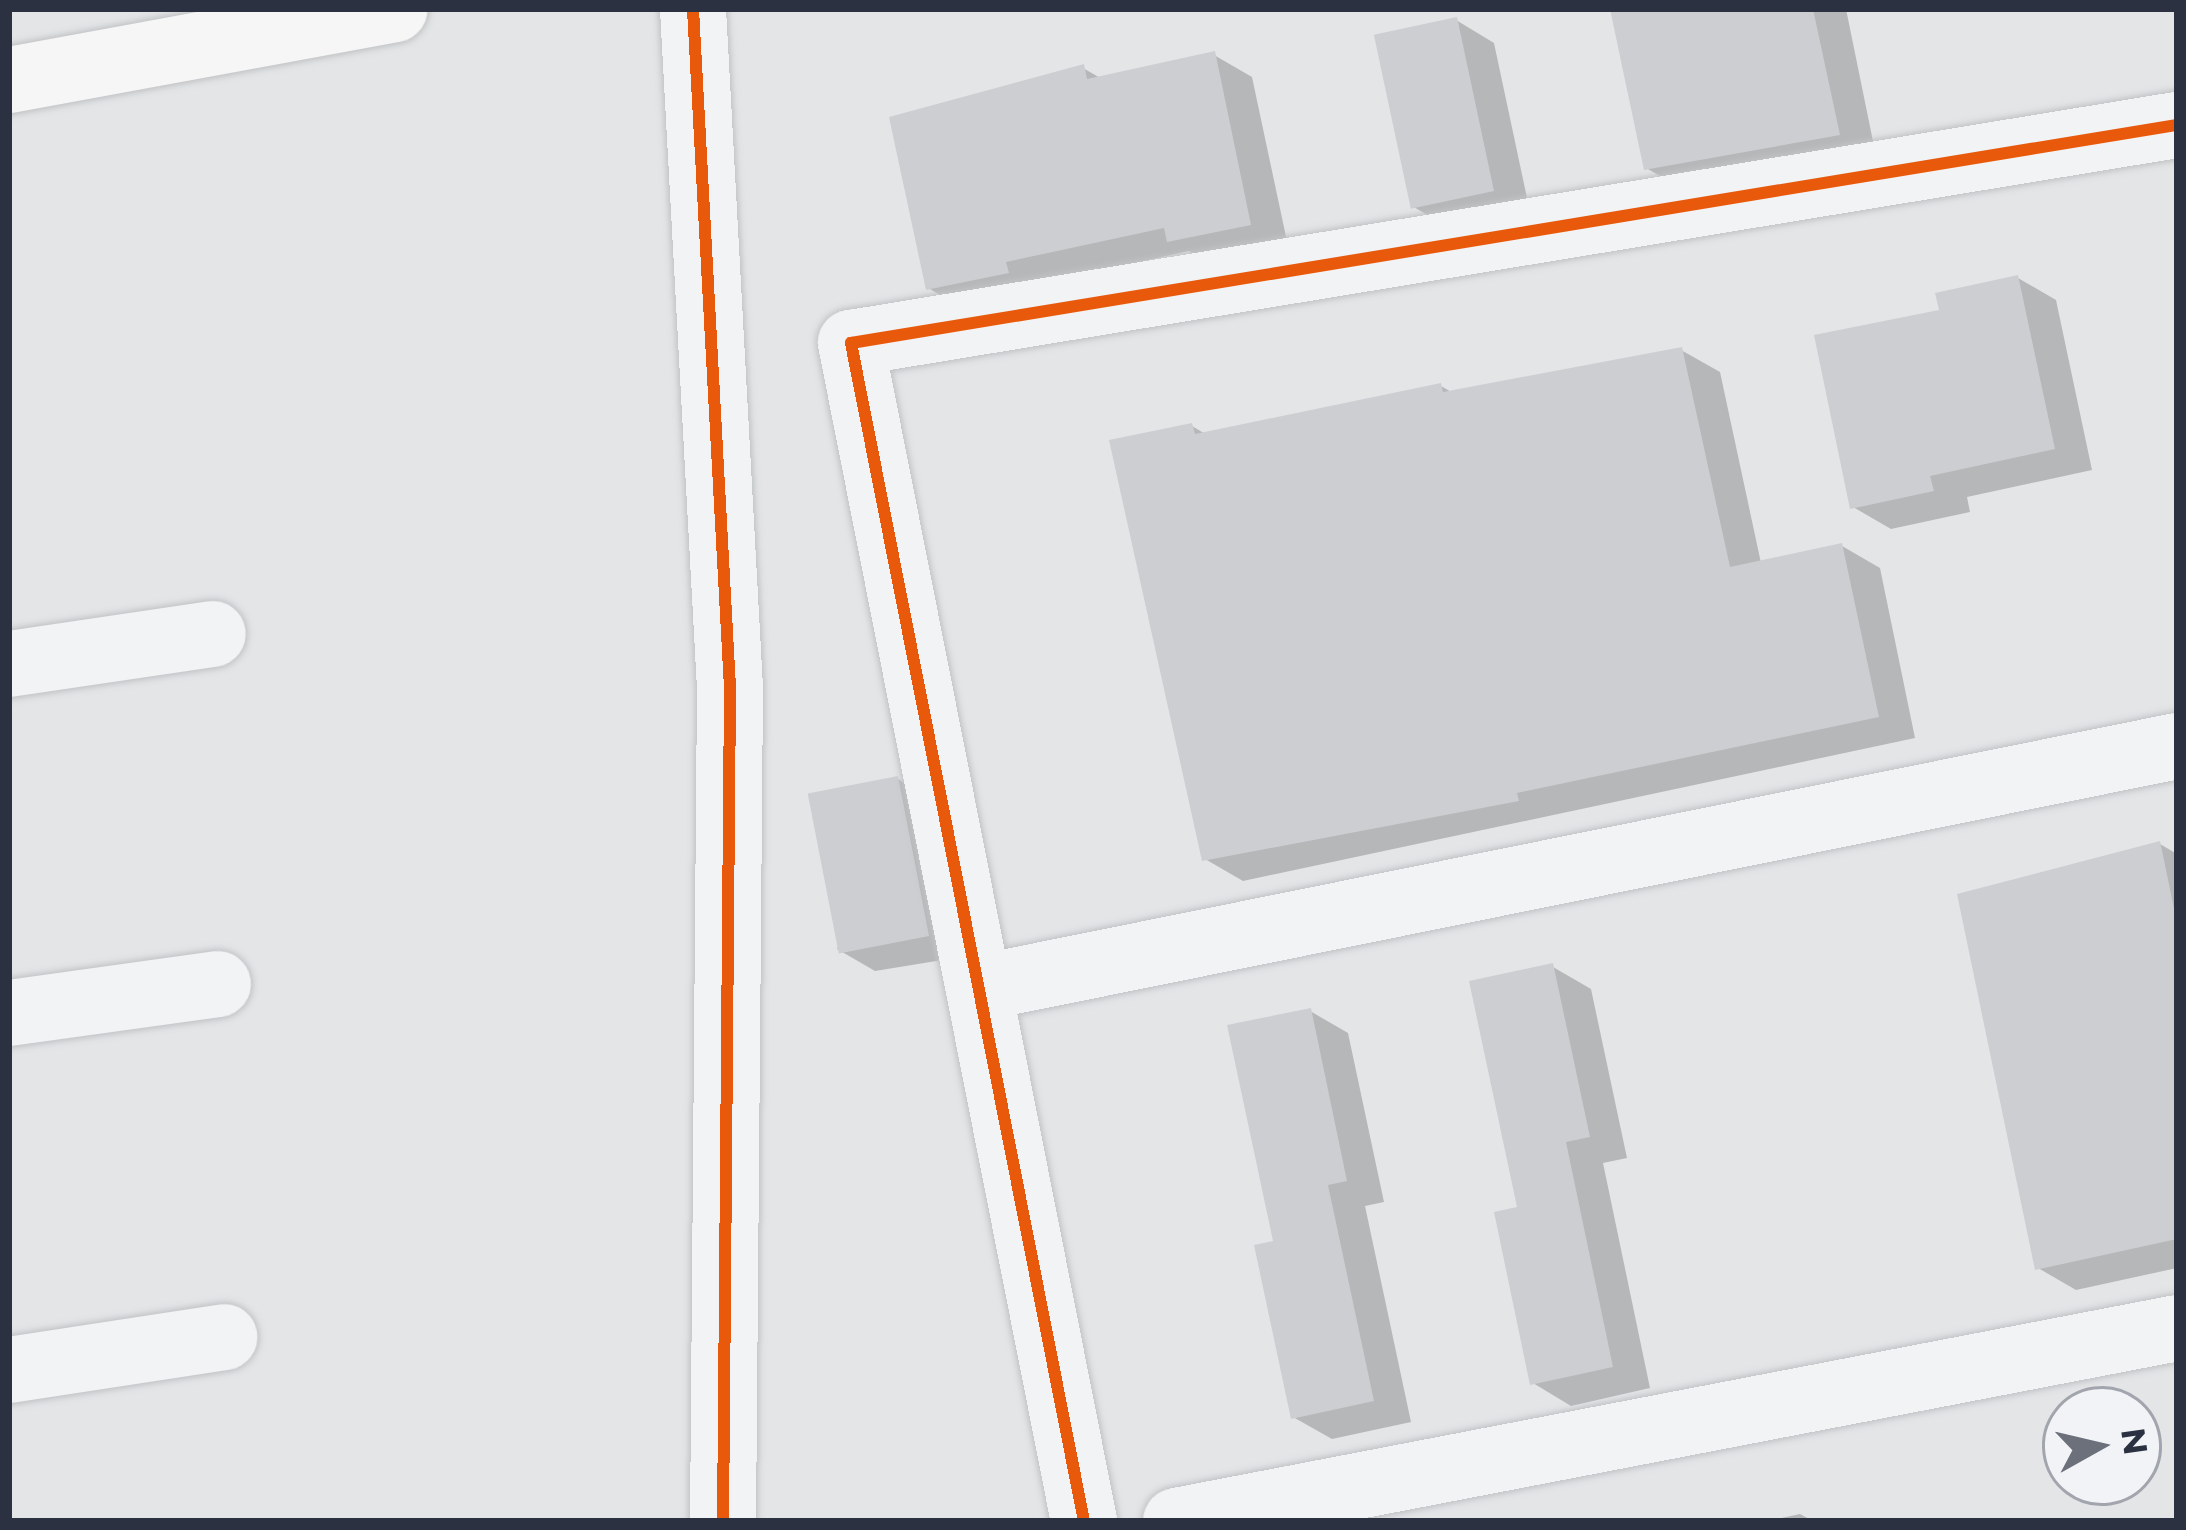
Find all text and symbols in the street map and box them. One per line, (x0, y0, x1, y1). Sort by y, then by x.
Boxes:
north arrow (2042, 1386, 2162, 1506)
text: N (2113, 1425, 2156, 1457)

